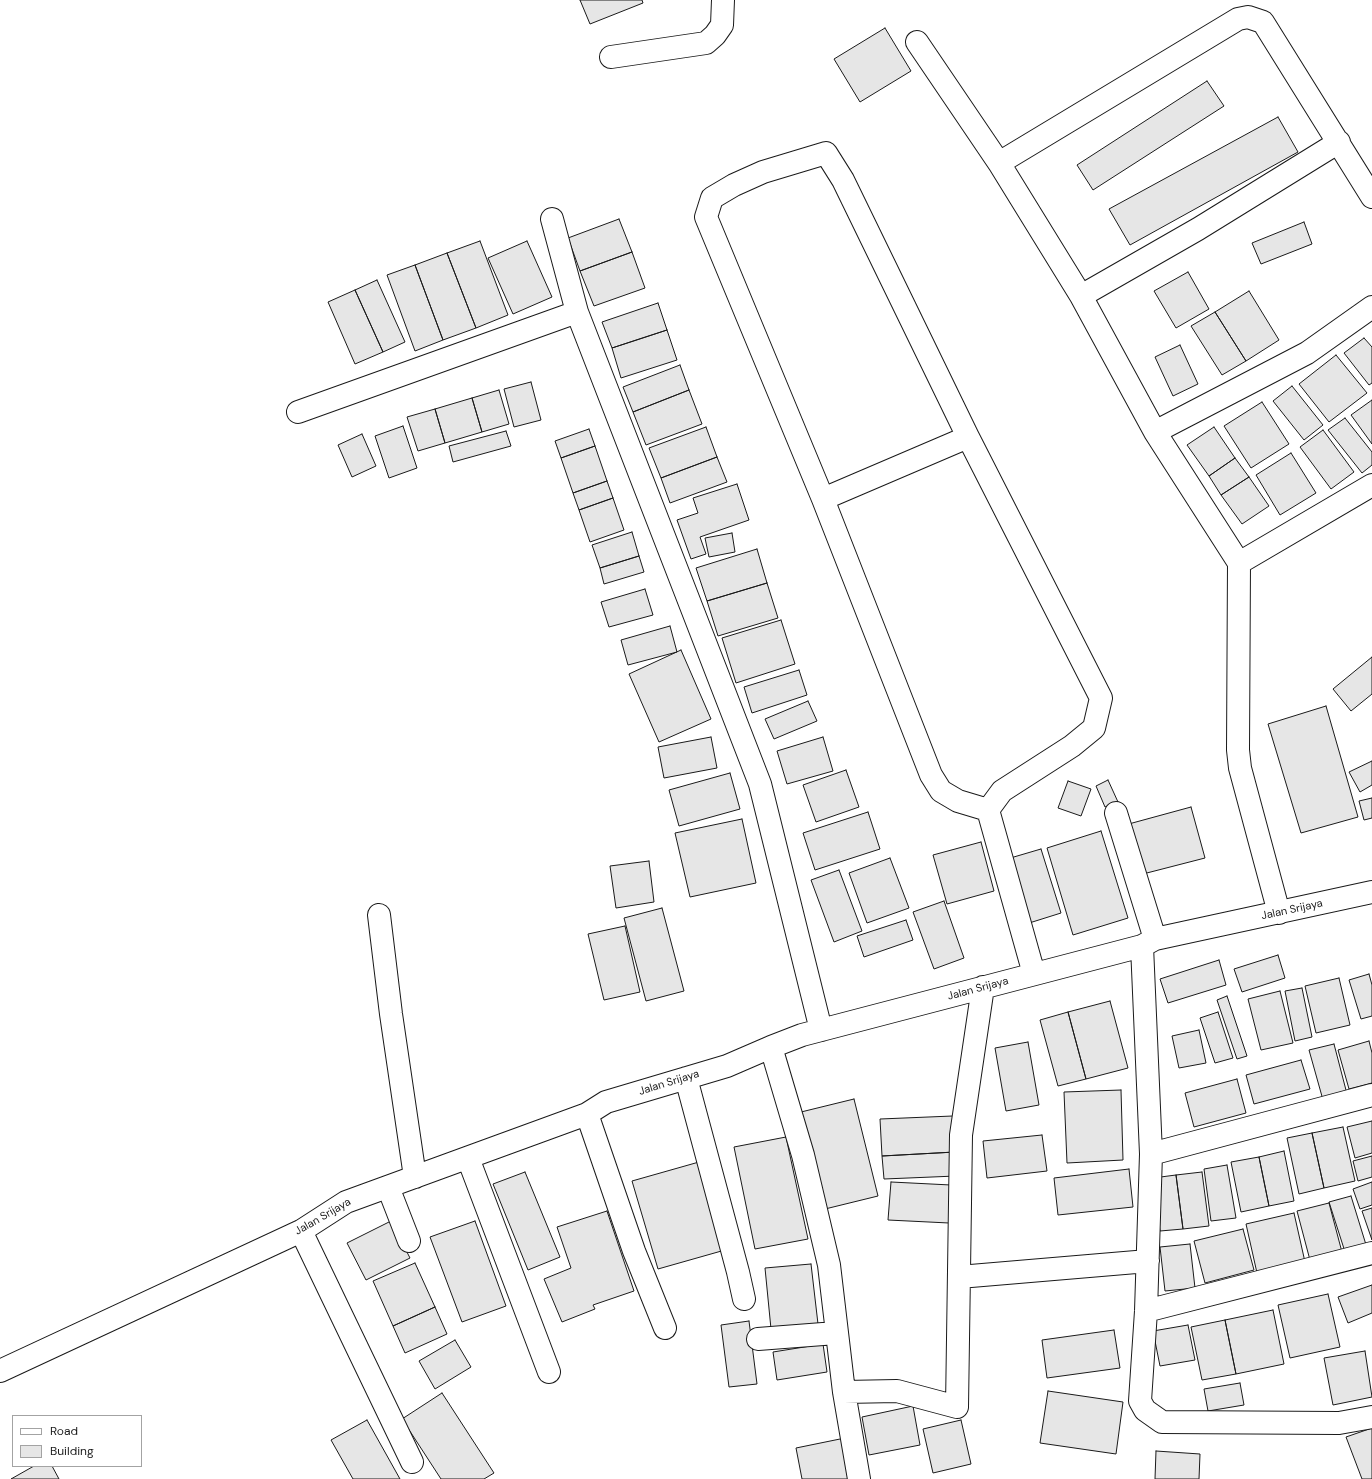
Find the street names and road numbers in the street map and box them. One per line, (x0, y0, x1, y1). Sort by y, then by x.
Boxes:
street label: Jalan Srijaya (1260, 897, 1324, 923)
street label: Jalan Srijaya (946, 975, 1010, 1003)
street label: Jalan Srijaya (637, 1068, 701, 1098)
street label: Jalan Srijaya (293, 1196, 353, 1238)

